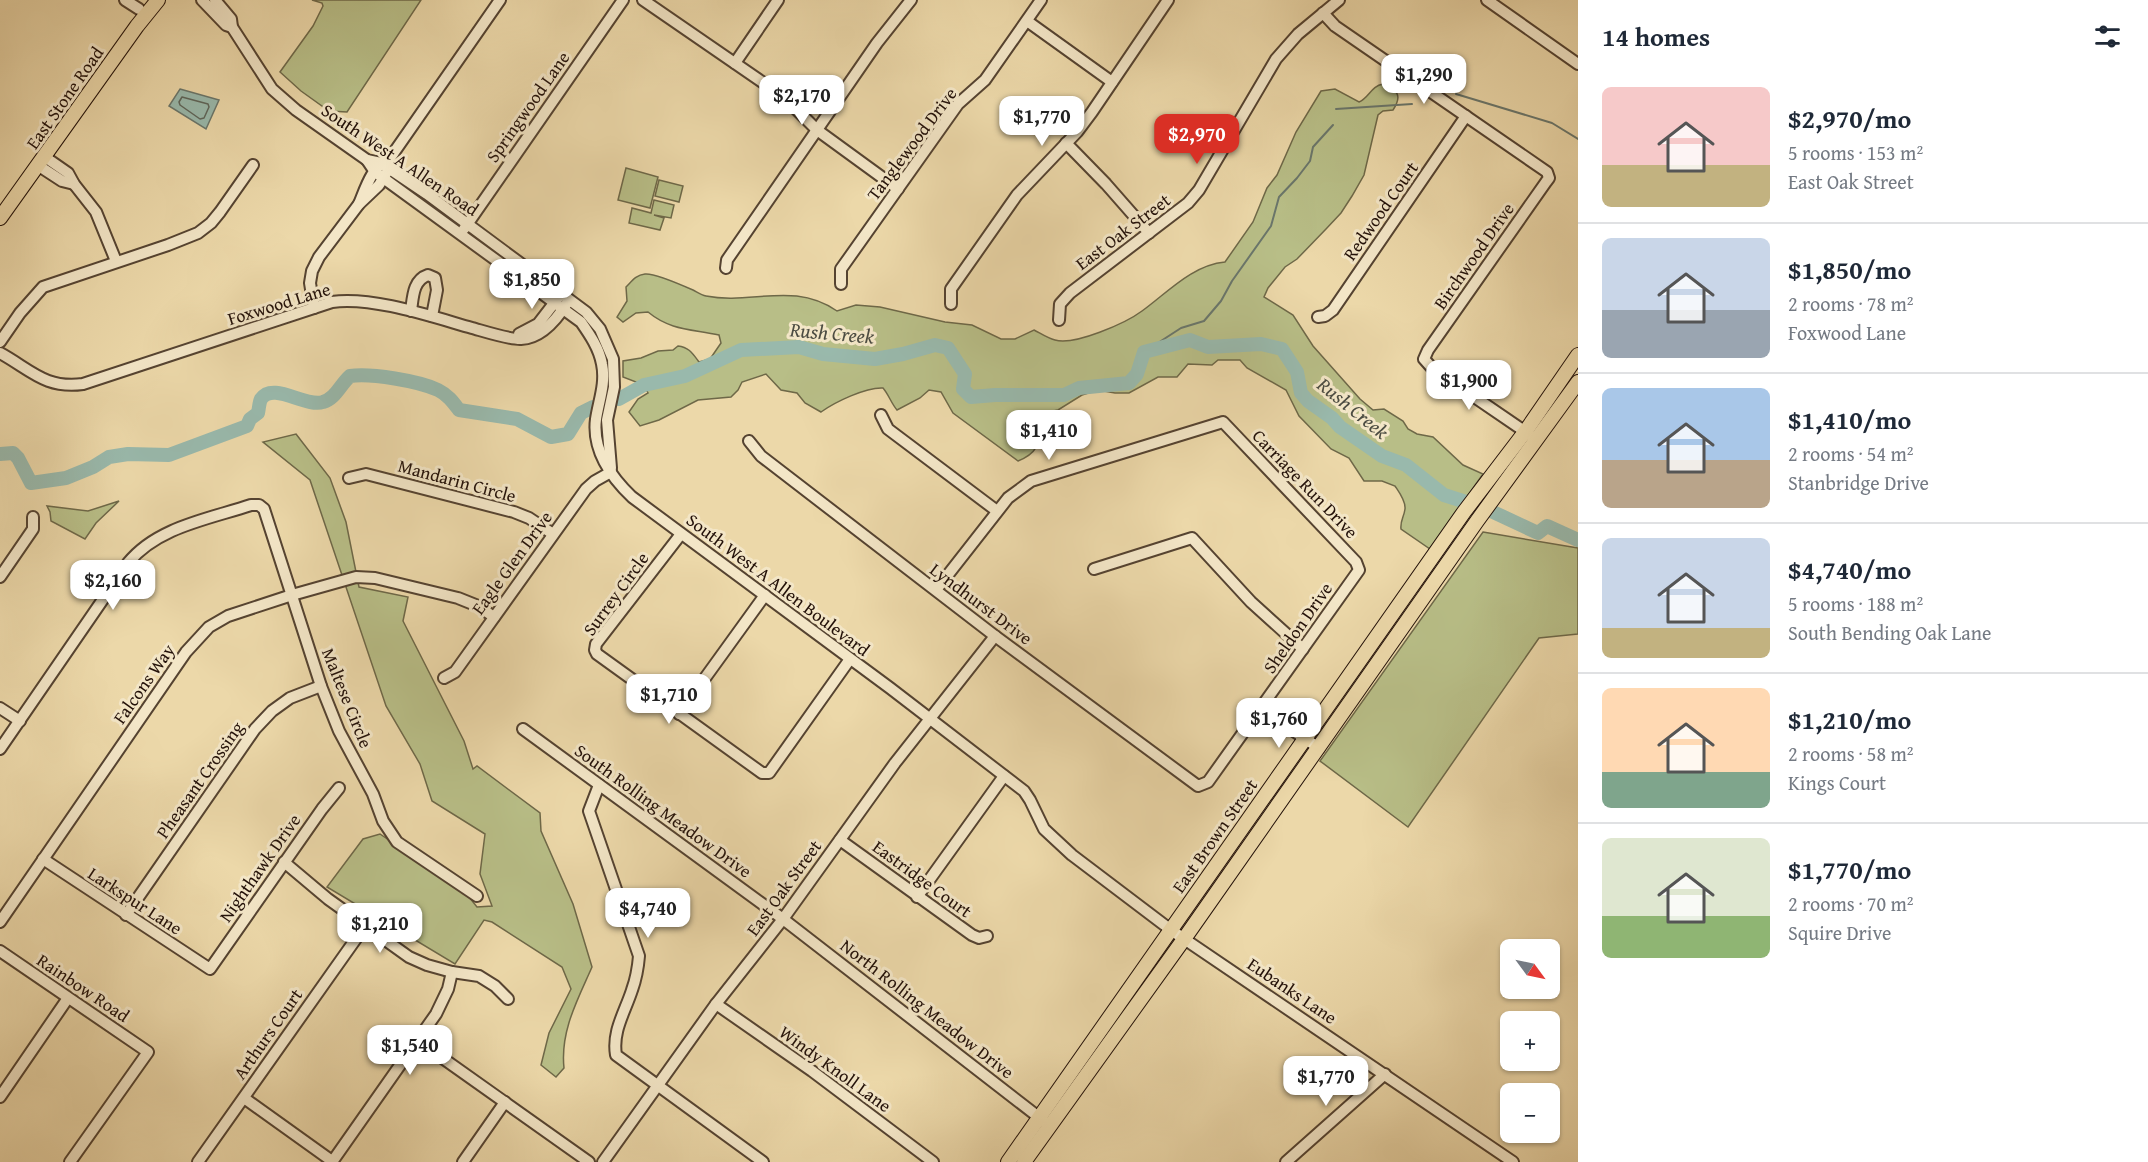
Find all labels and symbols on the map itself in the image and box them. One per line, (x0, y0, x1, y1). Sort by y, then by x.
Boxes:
street label: East Stone Road (19, 41, 110, 154)
street label: Springwood Lane (479, 46, 576, 168)
pin: $1,290 (1375, 54, 1473, 105)
pin: $2,170 (753, 75, 851, 126)
street label: Tanglewood Drive (860, 82, 963, 206)
pin: $1,770 (993, 96, 1091, 147)
street label: South West A Allen Road (316, 97, 485, 223)
pin: $2,970 (1148, 114, 1246, 165)
street label: Redwood Court (1336, 155, 1425, 266)
street label: East Oak Street (1069, 186, 1177, 276)
street label: Birchwood Drive (1427, 197, 1521, 315)
pin: $1,850 (483, 259, 581, 310)
street label: Foxwood Lane (224, 275, 334, 332)
water label: Rush Creek (788, 314, 876, 351)
pin: $1,900 (1420, 360, 1518, 411)
water label: Rush Creek (1311, 369, 1396, 446)
pin: $1,410 (1000, 410, 1098, 461)
street label: Carriage Run Drive (1246, 423, 1365, 544)
street label: Mandarin Circle (395, 452, 519, 509)
street label: Eagle Glen Drive (465, 505, 559, 620)
street label: South West A Allen Boulevard (681, 507, 876, 663)
street label: Surrey Circle (576, 546, 655, 641)
street label: Lyndhurst Drive (924, 556, 1038, 651)
pin: $2,160 (64, 560, 162, 611)
street label: Sheldon Drive (1256, 577, 1339, 679)
street label: Falcons Way (106, 638, 181, 729)
street label: Maltese Circle (315, 644, 380, 752)
pin: $1,710 (620, 674, 718, 725)
pin: $1,760 (1230, 698, 1328, 749)
street label: Pheasant Crossing (149, 716, 250, 844)
street label: South Rolling Meadow Drive (569, 737, 757, 884)
street label: East Brown Street (1165, 773, 1264, 898)
street label: Nighthawk Drive (212, 808, 307, 927)
street label: East Oak Street (739, 833, 828, 941)
street label: Eastridge Court (867, 833, 978, 924)
street label: Larkspur Lane (83, 860, 188, 941)
pin: $4,740 (599, 888, 697, 939)
pin: $1,210 (331, 903, 429, 954)
street label: North Rolling Meadow Drive (835, 932, 1020, 1085)
north arrow (1500, 939, 1560, 999)
street label: Rainbow Road (32, 947, 135, 1029)
street label: Eubanks Lane (1242, 951, 1342, 1031)
street label: Arthurs Court (226, 982, 309, 1085)
street label: Windy Knoll Lane (774, 1019, 897, 1119)
pin: $1,540 (361, 1025, 459, 1076)
pin: $1,770 (1277, 1056, 1375, 1107)

